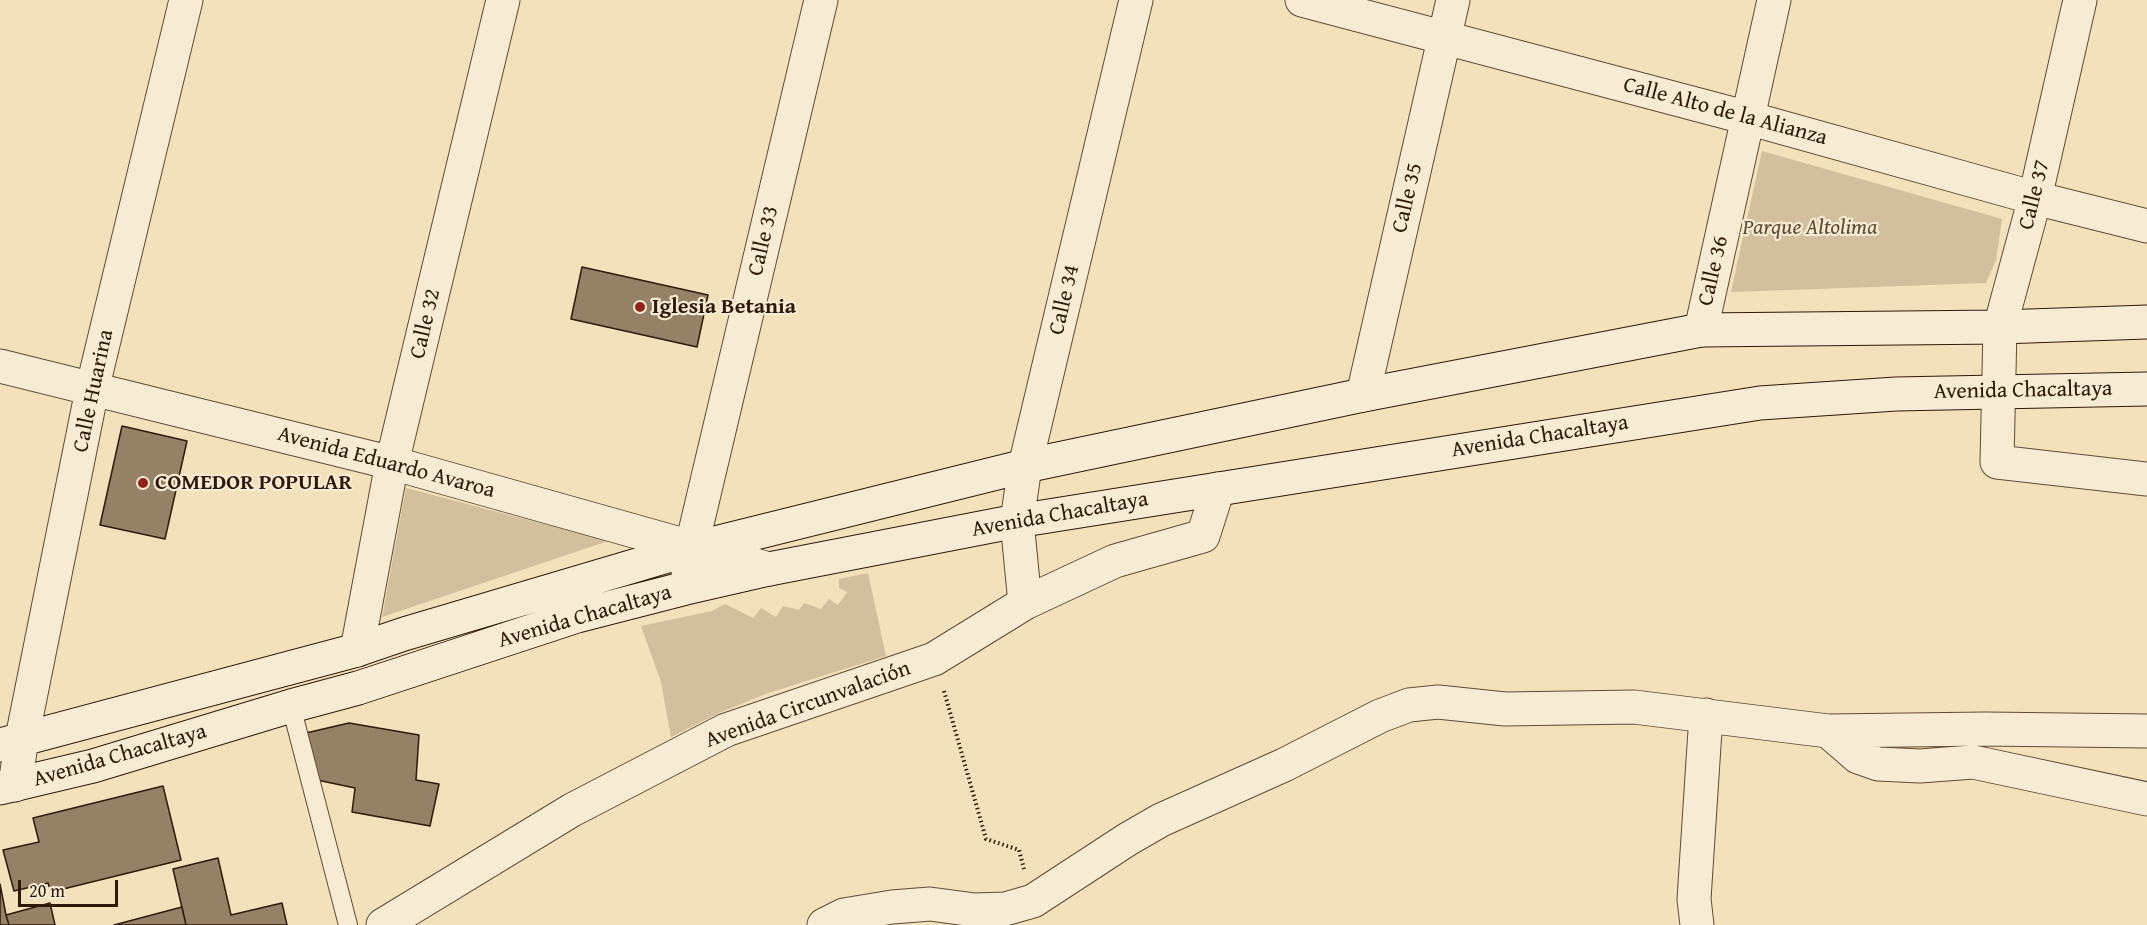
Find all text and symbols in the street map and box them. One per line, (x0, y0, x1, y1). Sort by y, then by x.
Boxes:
street label: Calle Alto de la Alianza (1620, 72, 1830, 152)
street label: Calle 37 (2014, 157, 2056, 233)
street label: Calle 35 (1387, 160, 1429, 236)
street label: Calle 33 (743, 203, 785, 279)
park label: Parque Altolima (1743, 215, 1877, 241)
street label: Calle 36 (1693, 233, 1735, 309)
street label: Calle 34 (1044, 262, 1086, 338)
street label: Calle 32 (405, 286, 447, 362)
place label: Iglesia Betania (652, 294, 796, 320)
marker: Iglesia Betania (633, 300, 647, 314)
street label: Calle Huarina (68, 327, 120, 455)
street label: Avenida Chacaltaya (1933, 376, 2113, 406)
street label: Avenida Chacaltaya (1450, 410, 1630, 464)
street label: Avenida Eduardo Avaroa (274, 421, 498, 505)
place label: COMEDOR POPULAR (155, 470, 352, 496)
marker: COMEDOR POPULAR (136, 476, 150, 490)
street label: Avenida Chacaltaya (970, 486, 1150, 544)
street label: Avenida Chacaltaya (495, 580, 675, 654)
street label: Avenida Circunvalación (702, 656, 914, 754)
street label: Avenida Chacaltaya (30, 719, 210, 793)
scale bar (21, 868, 122, 906)
text: 20 m (29, 877, 65, 904)

